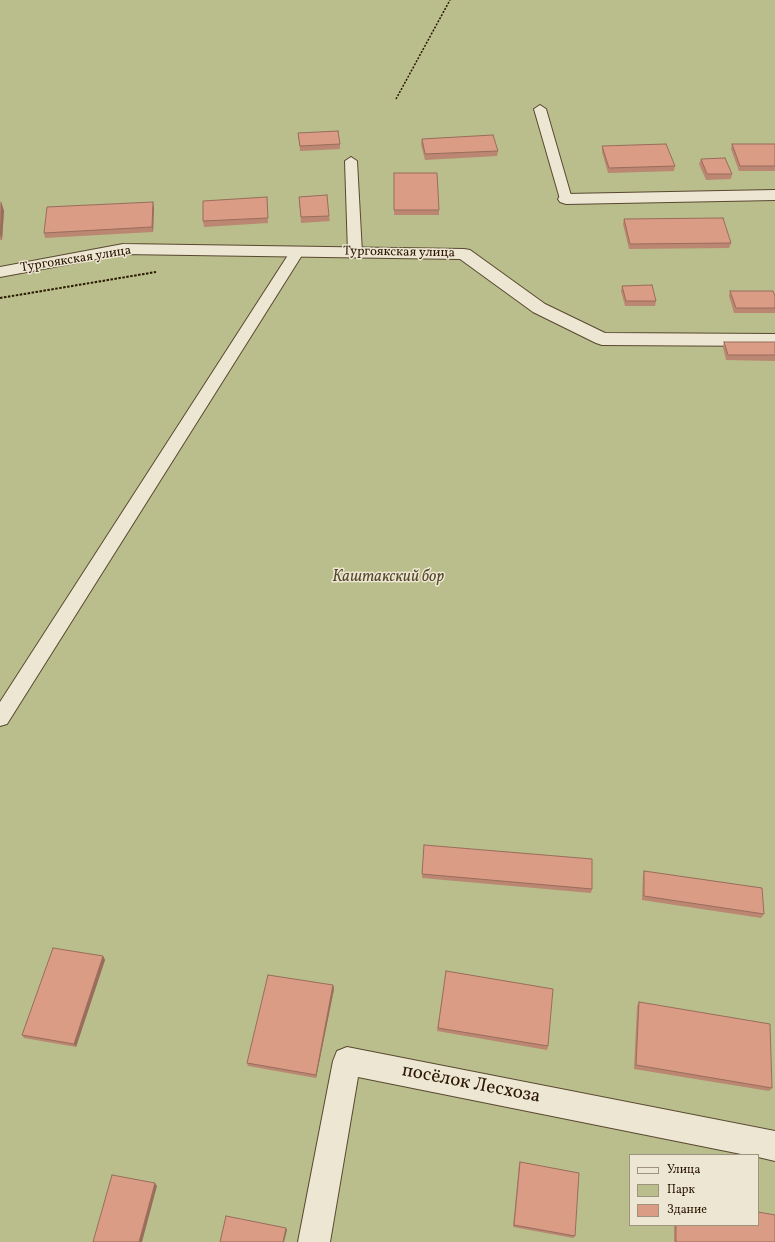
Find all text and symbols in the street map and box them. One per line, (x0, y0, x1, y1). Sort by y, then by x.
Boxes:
street label: Тургоякская улица (19, 244, 133, 276)
street label: Тургоякская улица (343, 244, 455, 262)
park label: Каштакский бор (332, 568, 444, 588)
street label: посёлок Лесхоза (400, 1060, 542, 1110)
legend (629, 1154, 759, 1226)
text: Улица (667, 1162, 700, 1178)
text: Парк (667, 1182, 695, 1198)
text: Здание (667, 1202, 707, 1218)

